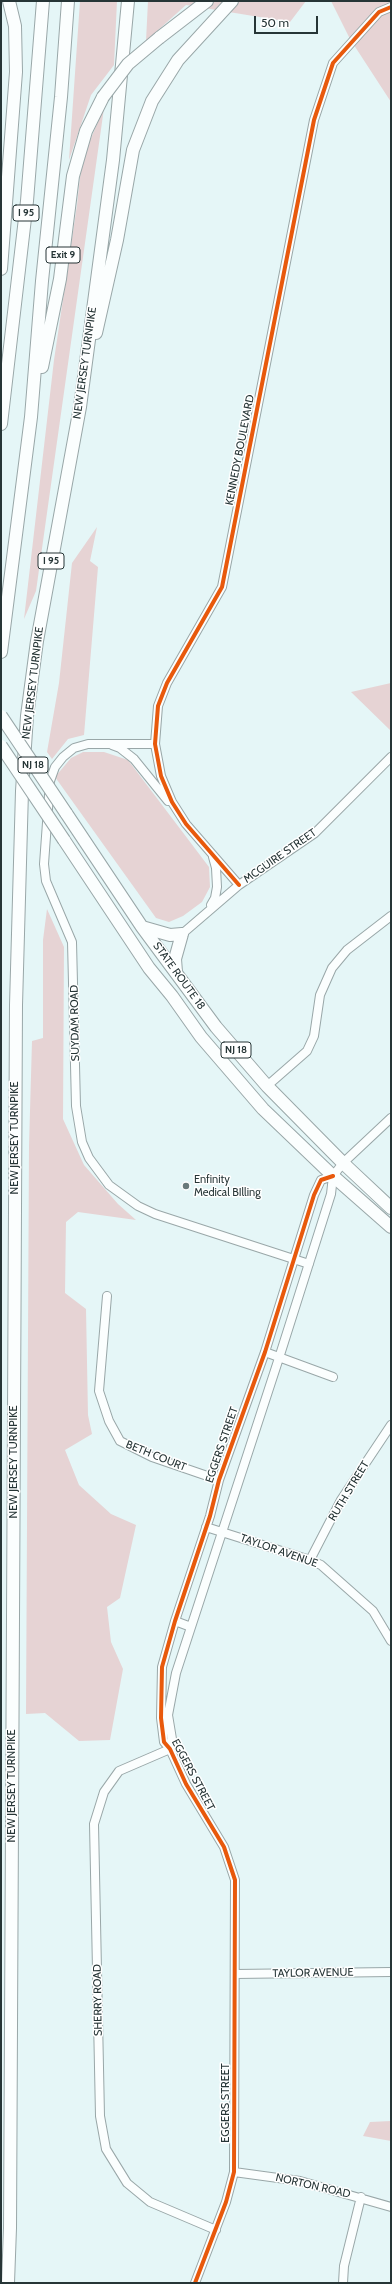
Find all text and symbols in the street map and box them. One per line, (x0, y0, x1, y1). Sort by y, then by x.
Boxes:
scale bar (256, 8, 320, 34)
text: 50 m (261, 15, 289, 30)
road number: I 95 (13, 205, 39, 221)
road number: Exit 9 (46, 247, 80, 263)
street label: NEW JERSEY TURNPIKE (71, 306, 99, 420)
street label: KENNEDY BOULEVARD (223, 394, 257, 506)
road number: I 95 (38, 553, 64, 569)
street label: NEW JERSEY TURNPIKE (20, 626, 46, 740)
road number: NJ 18 (18, 757, 48, 773)
street label: MCGUIRE STREET (241, 826, 319, 886)
street label: STATE ROUTE 18 (150, 940, 208, 1012)
street label: SUYDAM ROAD (68, 985, 82, 1061)
road number: NJ 18 (221, 1042, 251, 1058)
street label: NEW JERSEY TURNPIKE (8, 1081, 22, 1195)
place label: Enfinity Medical BIlling (194, 1173, 261, 1199)
marker: Enfinity Medical BIlling (181, 1181, 191, 1191)
street label: NEW JERSEY TURNPIKE (7, 1405, 21, 1519)
street label: EGGERS STREET (203, 1405, 241, 1485)
street label: BETH COURT (124, 1438, 188, 1474)
street label: RUTH STREET (326, 1459, 372, 1523)
street label: TAYLOR AVENUE (238, 1532, 320, 1570)
street label: NEW JERSEY TURNPIKE (5, 1729, 19, 1843)
street label: EGGERS STREET (169, 1737, 217, 1813)
street label: SHERRY ROAD (91, 1964, 105, 2036)
street label: TAYLOR AVENUE (272, 1966, 354, 1980)
street label: EGGERS STREET (219, 2063, 233, 2143)
street label: NORTON ROAD (274, 2171, 352, 2201)

